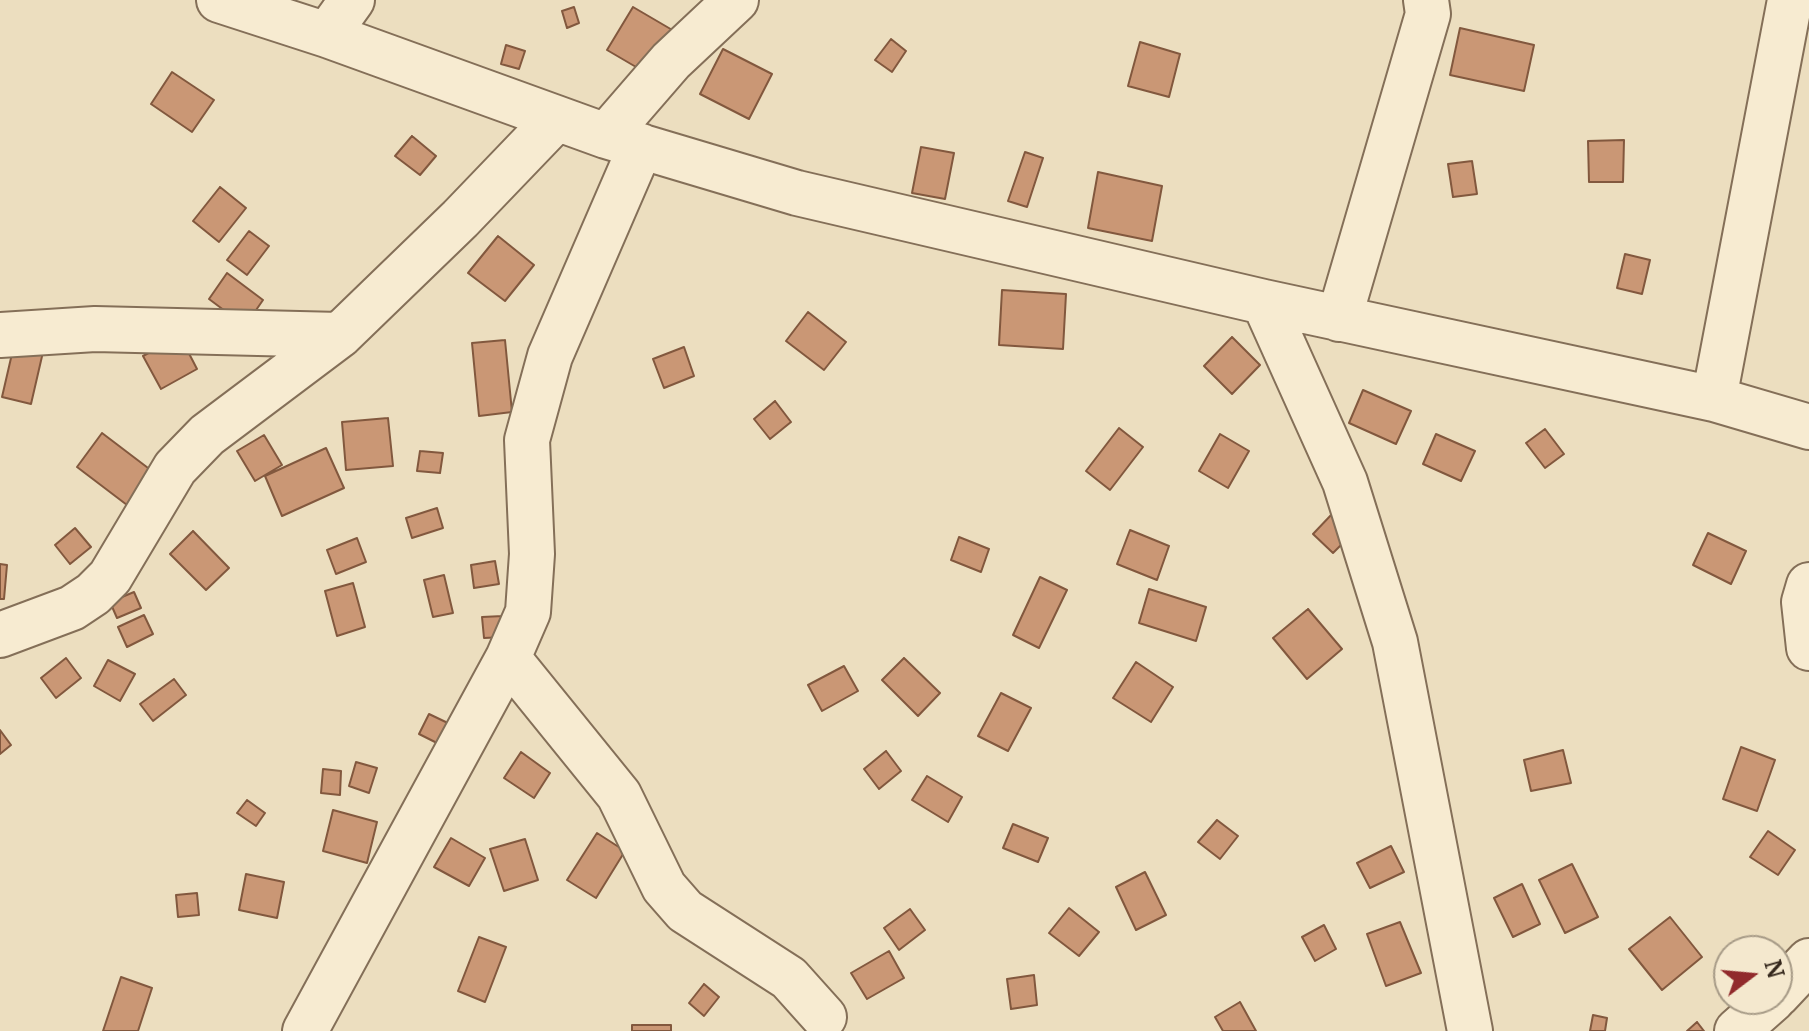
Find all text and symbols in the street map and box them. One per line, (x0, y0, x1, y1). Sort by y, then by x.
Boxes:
north arrow (1713, 935, 1793, 1015)
text: N (1758, 957, 1790, 981)

